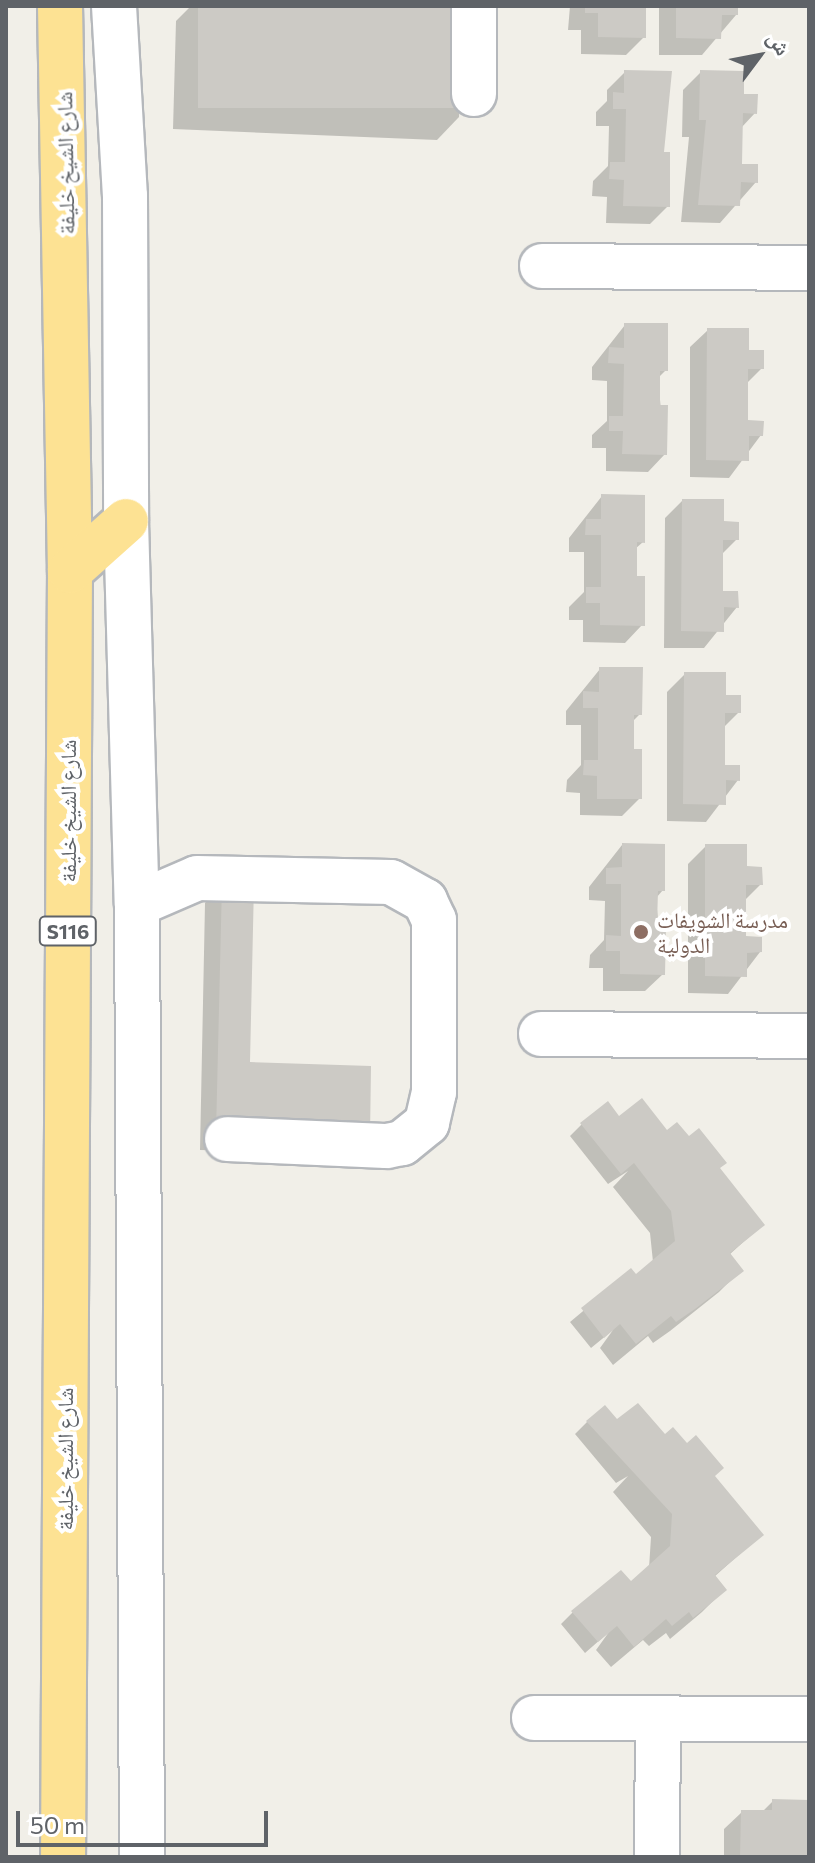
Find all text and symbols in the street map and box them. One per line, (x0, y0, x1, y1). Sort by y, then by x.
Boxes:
north arrow (719, 16, 799, 96)
text: ش (762, 26, 797, 60)
street label: شارع الشيخ خليفة (51, 91, 79, 235)
street label: شارع الشيخ خليفة (55, 739, 81, 883)
place label: مدرسة الشويفات الدولية (657, 906, 788, 958)
road number: S116 (38, 915, 98, 947)
marker: مدرسة الشويفات الدولية (632, 923, 650, 941)
street label: شارع الشيخ خليفة (52, 1387, 78, 1531)
scale bar (20, 1795, 272, 1845)
text: 50 m (30, 1810, 85, 1839)

